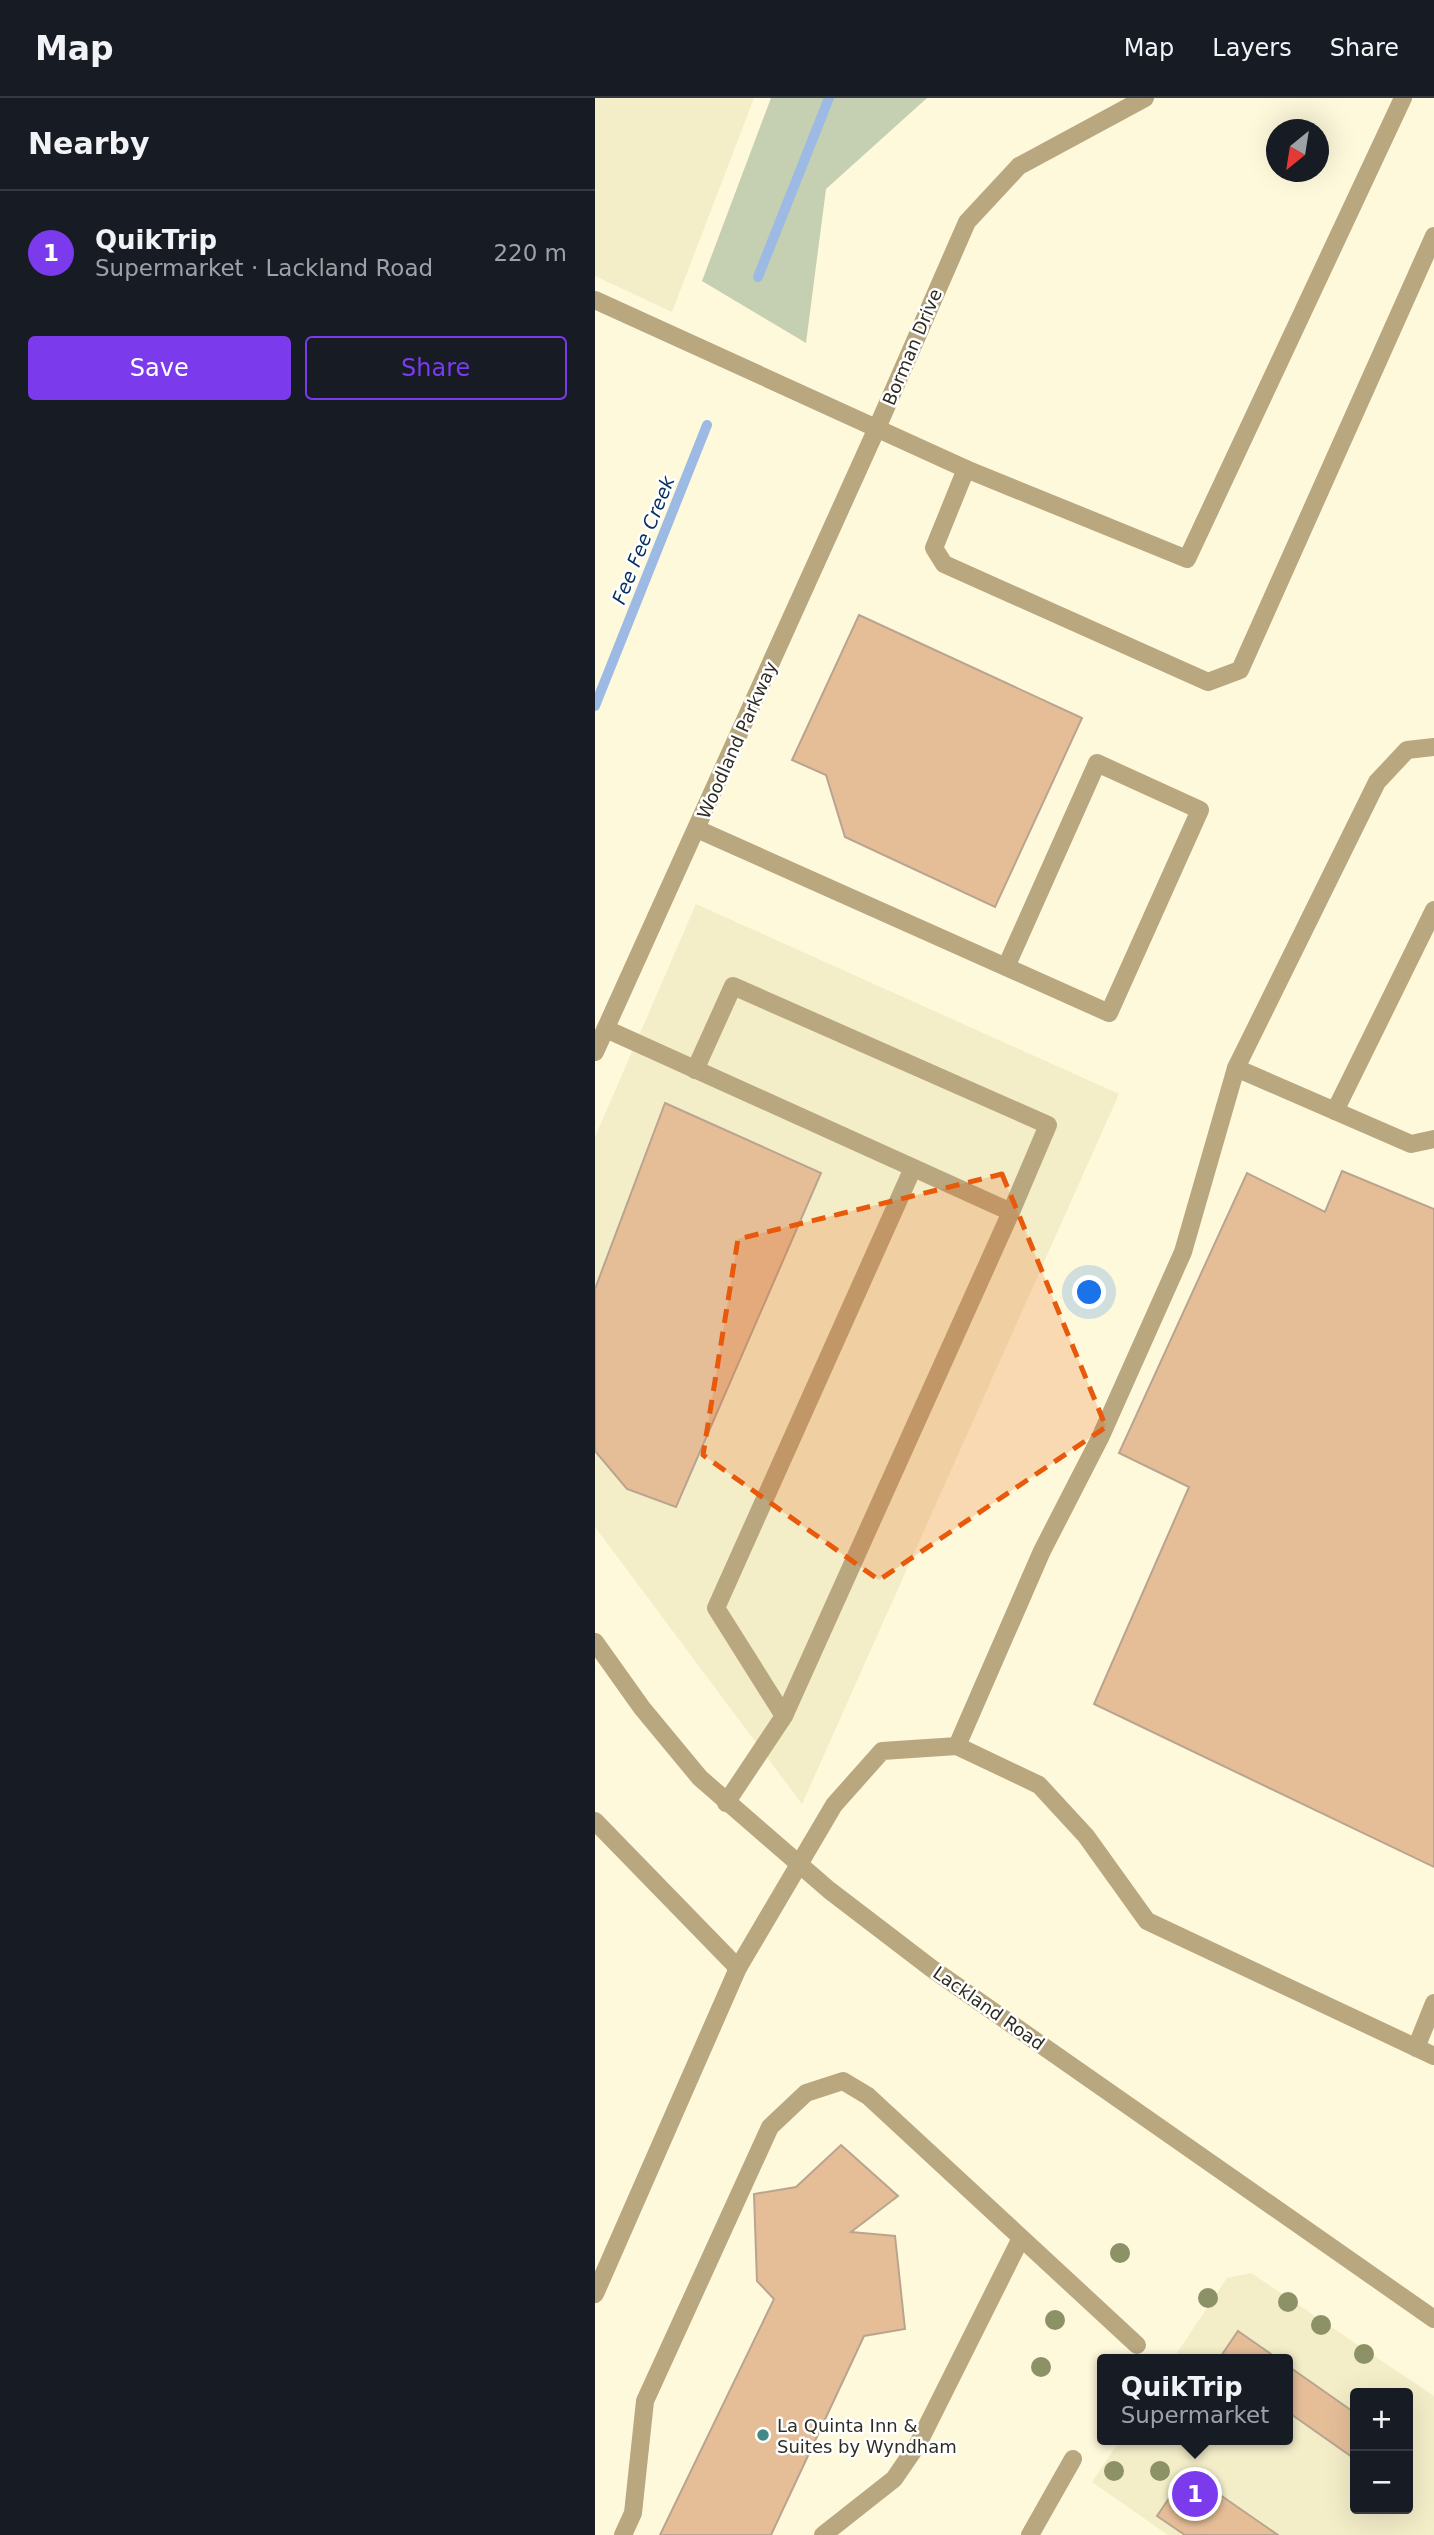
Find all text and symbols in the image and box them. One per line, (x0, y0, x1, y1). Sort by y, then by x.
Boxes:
text: Map (35, 29, 114, 68)
text: Map (1124, 34, 1174, 62)
text: Layers (1212, 34, 1292, 62)
text: Share (1330, 34, 1399, 62)
north arrow (1266, 119, 1329, 182)
text: Nearby (28, 126, 150, 161)
text: QuikTrip (95, 225, 217, 255)
text: 1 (43, 240, 59, 266)
text: 220 m (493, 240, 567, 266)
text: Supermarket · Lackland Road (95, 255, 433, 281)
street label: Borman Drive (878, 286, 946, 408)
button: Save (28, 336, 291, 400)
button: Share (305, 336, 567, 400)
water label: Fee Fee Creek (607, 472, 679, 607)
street label: Woodland Parkway (693, 658, 781, 822)
your location (1072, 1275, 1106, 1309)
street label: Lackland Road (929, 1962, 1049, 2054)
popup (1097, 2354, 1293, 2445)
text: QuikTrip (1121, 2372, 1243, 2402)
map controls (1350, 2388, 1413, 2514)
button: + (1350, 2388, 1413, 2451)
text: Supermarket (1121, 2402, 1269, 2428)
place label: La Quinta Inn & Suites by Wyndham (777, 2415, 957, 2457)
marker: La Quinta Inn & Suites by Wyndham (755, 2427, 771, 2443)
button: − (1350, 2451, 1413, 2514)
pin: 1 (1172, 2468, 1218, 2520)

